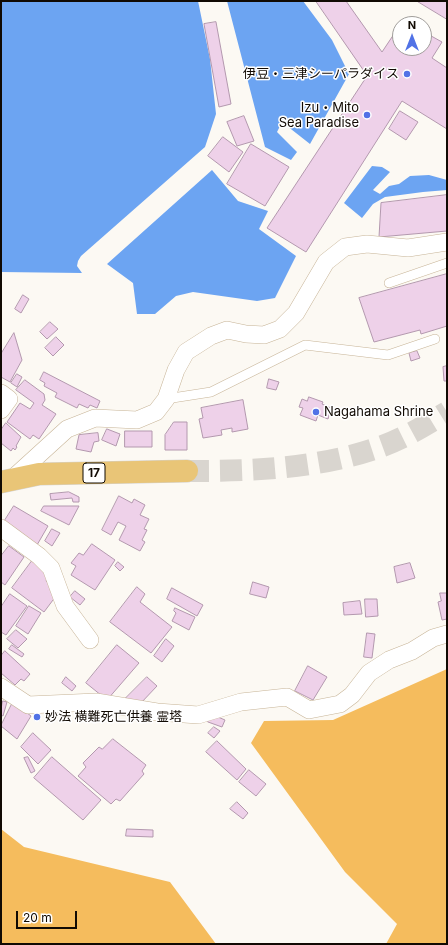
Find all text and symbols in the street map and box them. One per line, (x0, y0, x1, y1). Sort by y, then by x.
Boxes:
north arrow (392, 16, 432, 56)
text: N (408, 18, 416, 32)
place label: 伊豆・三津シーパラダイス (243, 66, 399, 82)
marker: 伊豆・三津シーパラダイス (402, 69, 412, 79)
place label: Izu・Mito Sea Paradise (279, 100, 359, 131)
marker: Izu・Mito Sea Paradise (362, 110, 372, 120)
place label: Nagahama Shrine (324, 404, 433, 420)
marker: Nagahama Shrine (311, 407, 321, 417)
road number: 17 (83, 463, 105, 483)
place label: 妙法 横難死亡供養 霊塔 (45, 709, 182, 725)
marker: 妙法 横難死亡供養 霊塔 (32, 712, 42, 722)
scale bar (18, 903, 79, 929)
text: 20 m (23, 910, 52, 925)

